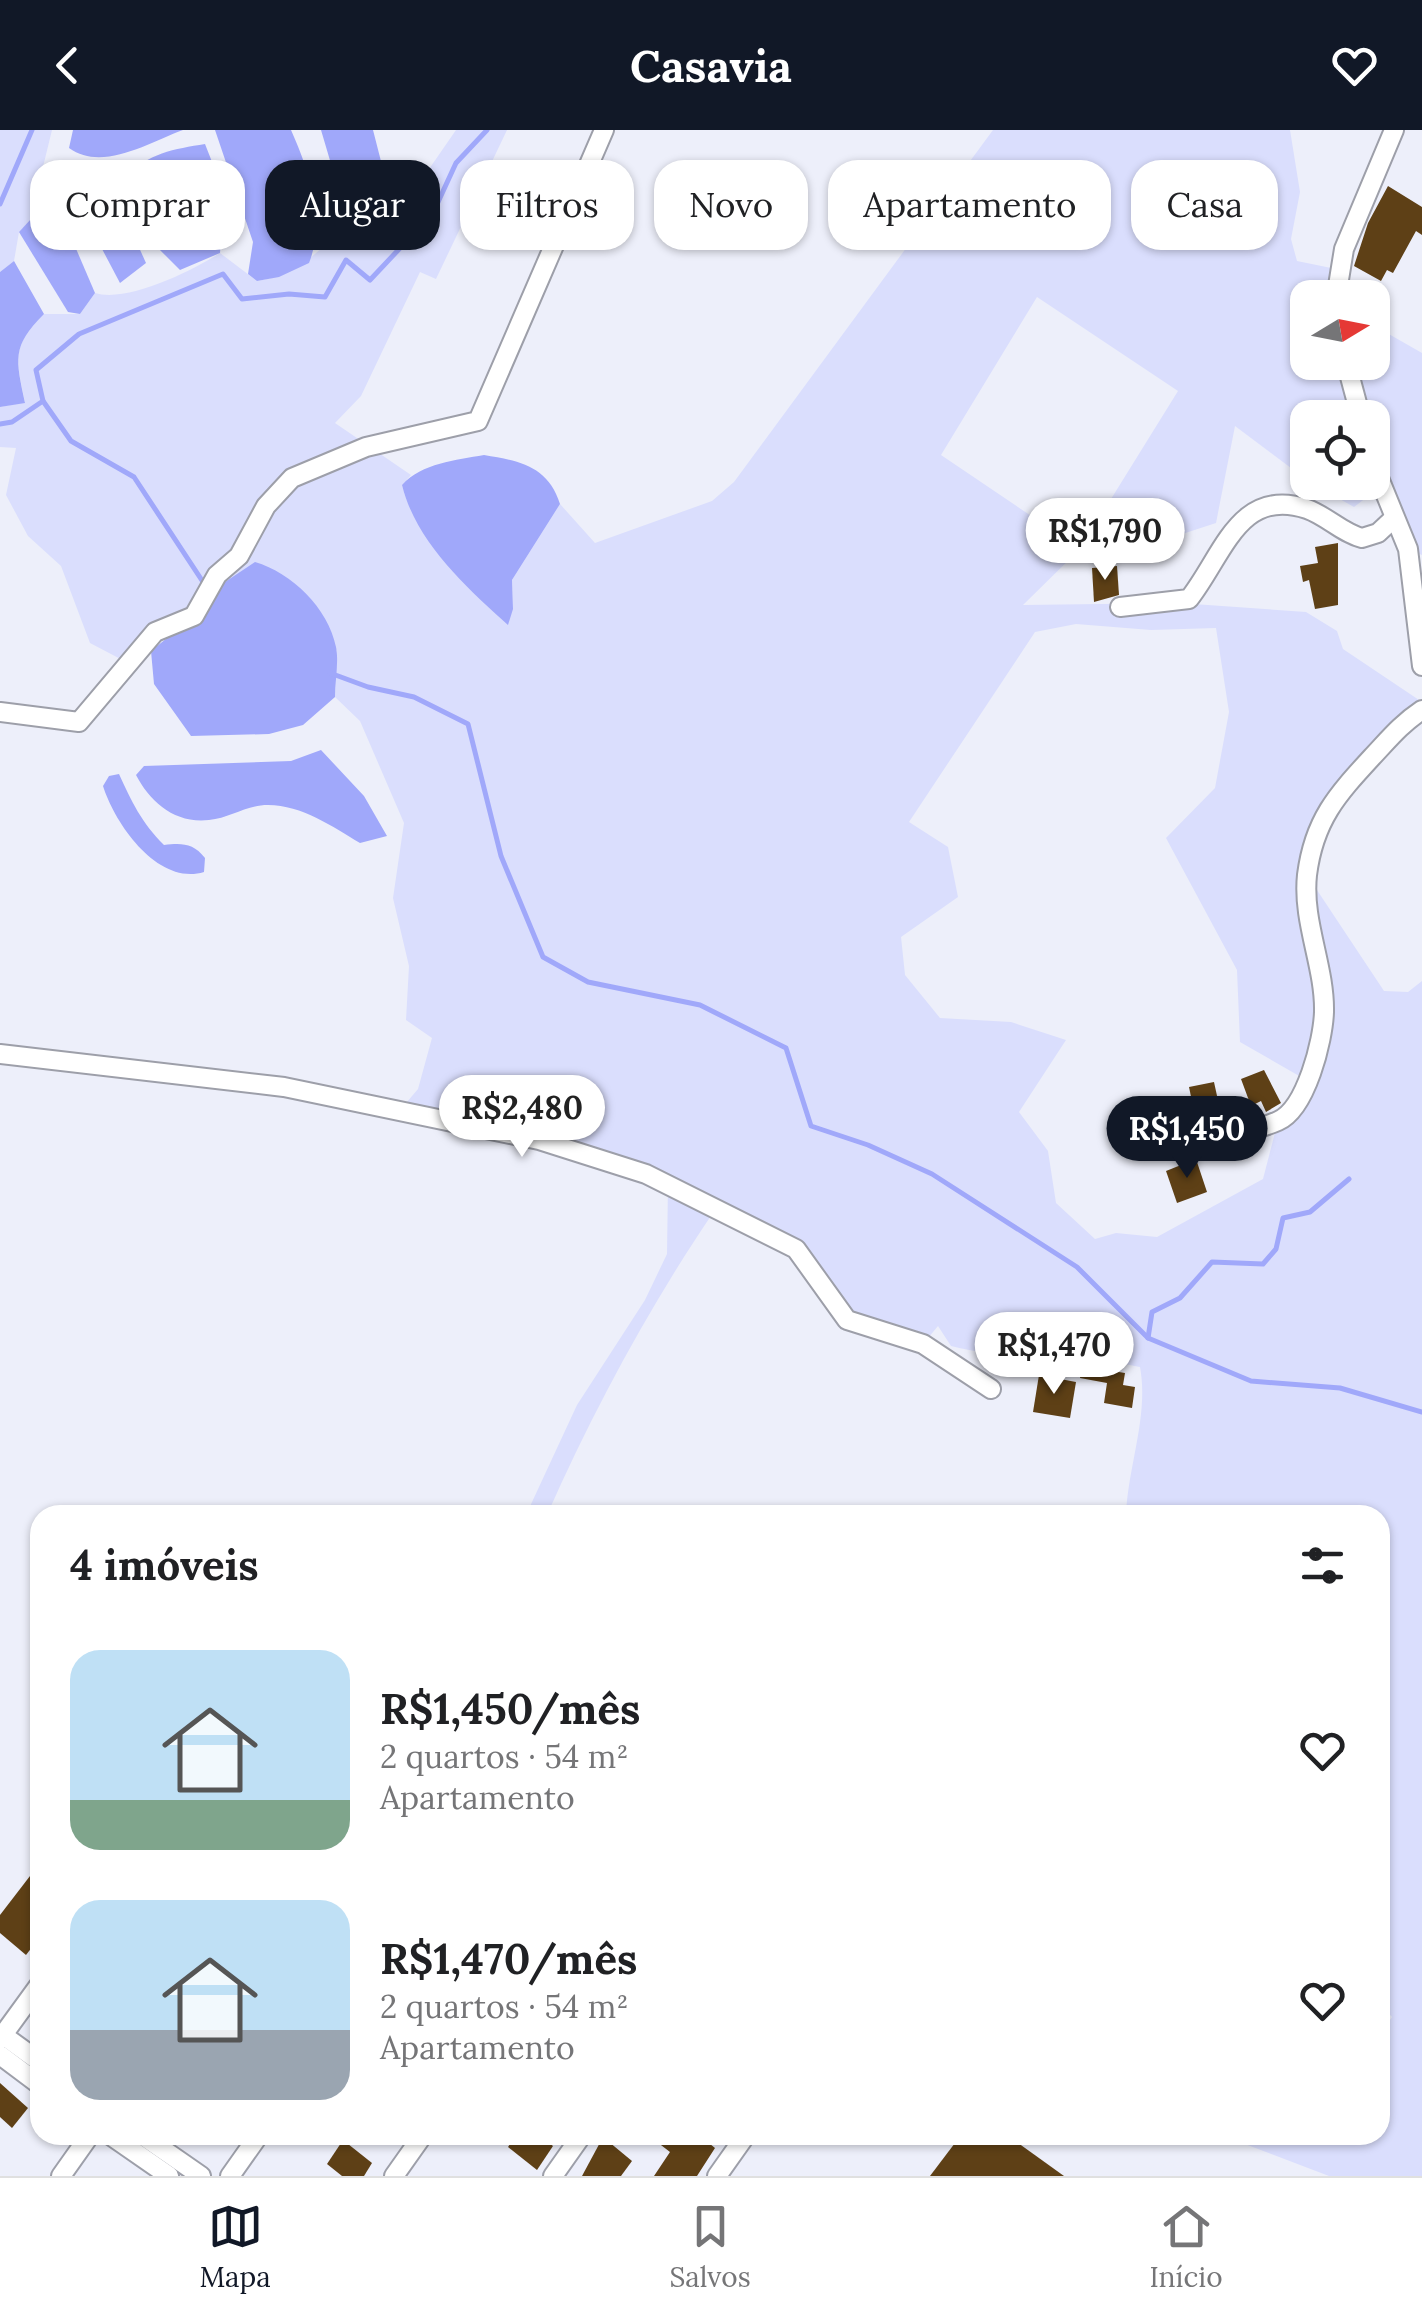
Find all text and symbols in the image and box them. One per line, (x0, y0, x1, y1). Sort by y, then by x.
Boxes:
text: Casavia (630, 37, 792, 94)
icon: back (40, 38, 95, 93)
icon: heart (1327, 38, 1382, 93)
chip: Comprar (30, 160, 245, 250)
chip: Alugar (265, 160, 440, 250)
chip: Filtros (460, 160, 634, 250)
chip: Novo (654, 160, 808, 250)
chip: Apartamento (828, 160, 1111, 250)
chip: Casa (1131, 160, 1278, 250)
north arrow (1290, 280, 1390, 380)
map controls (1290, 280, 1390, 500)
button: locate (1290, 400, 1390, 500)
pin: R$1,790 (1013, 498, 1197, 583)
text: R$1,790 (1048, 510, 1162, 551)
pin: R$2,480 (430, 1075, 614, 1160)
text: R$2,480 (461, 1087, 583, 1128)
pin: R$1,450 (1095, 1096, 1279, 1181)
text: R$1,450 (1129, 1108, 1245, 1149)
pin: R$1,470 (962, 1312, 1146, 1397)
text: R$1,470 (997, 1324, 1111, 1365)
text: 4 imóveis (70, 1538, 259, 1592)
icon: filters (1295, 1538, 1350, 1593)
text: R$1,450/mês (380, 1682, 640, 1736)
icon: home (150, 1690, 270, 1810)
icon: heart (1295, 1723, 1350, 1778)
text: 2 quartos · 54 m² (380, 1736, 629, 1777)
text: Apartamento (380, 1777, 575, 1818)
text: R$1,470/mês (380, 1932, 637, 1986)
icon: home (150, 1940, 270, 2060)
icon: heart (1295, 1973, 1350, 2028)
text: 2 quartos · 54 m² (380, 1986, 629, 2027)
text: Apartamento (380, 2027, 575, 2068)
tab: Mapa (199, 2199, 271, 2295)
tab: Salvos (669, 2199, 751, 2295)
tab: Início (1149, 2199, 1223, 2295)

